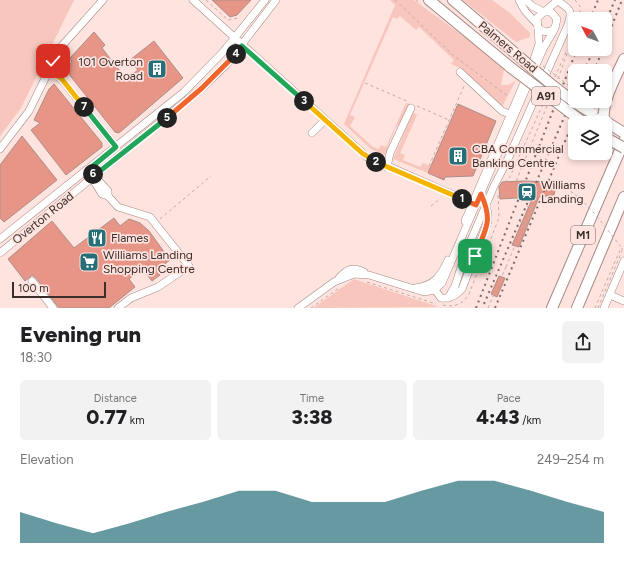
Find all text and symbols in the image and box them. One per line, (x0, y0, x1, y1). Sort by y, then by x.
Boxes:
north arrow (568, 12, 612, 56)
map controls (568, 12, 612, 160)
street label: Palmers Road (476, 18, 540, 76)
pin (36, 44, 70, 78)
pin: 4 (226, 44, 246, 64)
text: 4 (233, 47, 239, 60)
icon: check (42, 50, 64, 72)
place label: 101 Overton Road (78, 55, 143, 83)
building icon: 101 Overton Road (146, 58, 168, 80)
button: locate (568, 64, 612, 108)
road number: A91 (532, 87, 560, 105)
pin: 3 (294, 91, 314, 111)
text: 3 (301, 94, 307, 107)
pin: 7 (74, 97, 94, 117)
text: 7 (81, 100, 87, 113)
pin: 5 (157, 108, 177, 128)
text: 5 (164, 111, 170, 124)
button: layers (568, 116, 612, 160)
place label: CBA Commercial Banking Centre (472, 142, 564, 170)
building icon: CBA Commercial Banking Centre (447, 145, 469, 167)
pin: 2 (366, 152, 386, 172)
text: 2 (373, 155, 379, 168)
pin: 6 (83, 164, 103, 184)
text: 6 (90, 167, 96, 180)
place label: Williams Landing (541, 178, 586, 206)
station icon: Williams Landing (516, 181, 538, 203)
street label: Overton Road (10, 189, 76, 247)
pin: 1 (452, 189, 472, 209)
text: 1 (460, 192, 464, 205)
road number: M1 (571, 226, 595, 244)
restaurant icon: Flames (86, 227, 108, 249)
place label: Flames (111, 231, 149, 245)
pin (458, 239, 492, 273)
icon: arrive (464, 245, 486, 267)
place label: Williams Landing Shopping Centre (103, 248, 195, 276)
supermarket icon: Williams Landing Shopping Centre (78, 251, 100, 273)
scale bar (12, 280, 106, 299)
text: 100 m (18, 282, 49, 295)
text: Evening run (20, 321, 141, 348)
button: share (562, 321, 604, 363)
text: 18:30 (20, 350, 52, 365)
text: Distance (94, 392, 137, 405)
text: Time (300, 392, 324, 405)
text: Pace (497, 392, 521, 405)
text: 0.77 (86, 405, 127, 429)
text: 3:38 (291, 405, 333, 429)
text: 4:43 (476, 405, 519, 429)
text: km (127, 414, 145, 427)
text: /km (519, 414, 541, 427)
text: Elevation (20, 452, 73, 467)
text: 249–254 m (537, 452, 604, 467)

